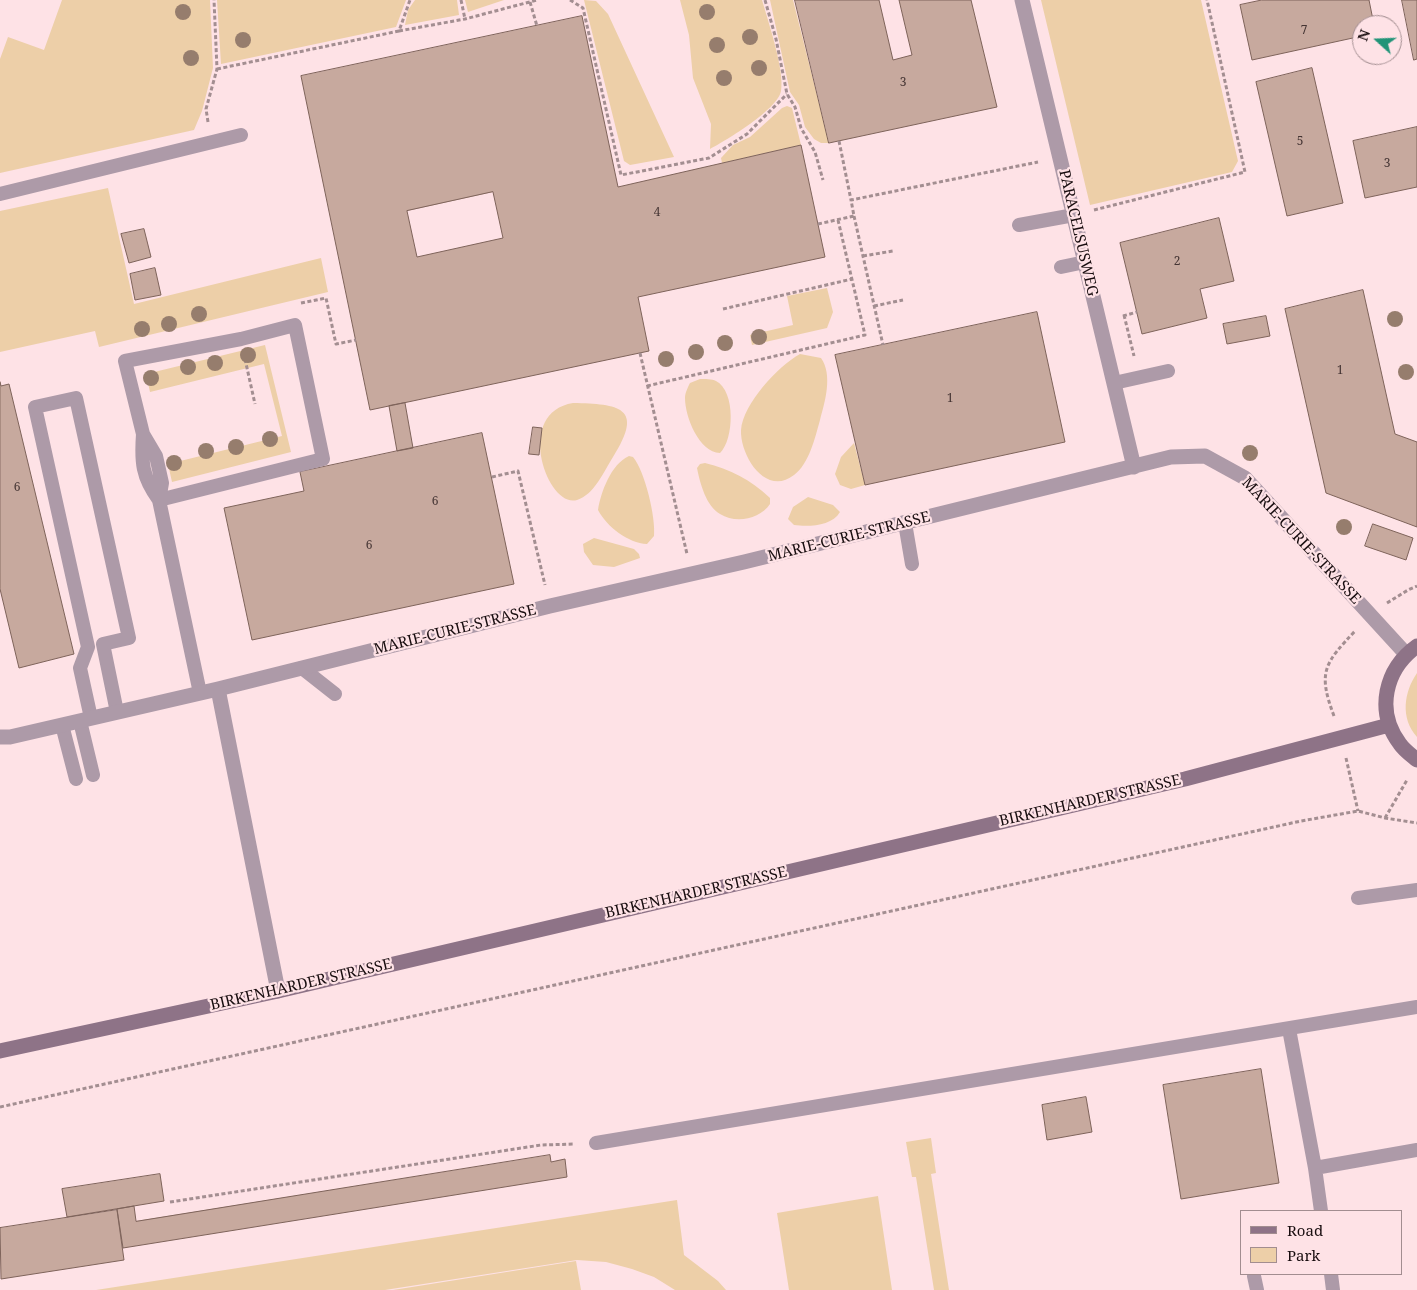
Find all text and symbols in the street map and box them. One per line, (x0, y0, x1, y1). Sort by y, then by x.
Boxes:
north arrow (1352, 15, 1402, 65)
house number: 7 (1301, 24, 1307, 38)
text: N (1353, 27, 1374, 43)
house number: 3 (900, 76, 906, 90)
house number: 5 (1297, 135, 1303, 149)
house number: 3 (1384, 157, 1390, 171)
street label: PARACELSUSWEG (1055, 168, 1101, 298)
house number: 4 (654, 206, 660, 220)
house number: 2 (1174, 255, 1180, 269)
house number: 1 (1337, 364, 1343, 378)
house number: 1 (947, 392, 953, 406)
street label: MARIE-CURIE-STRASSE (1238, 474, 1364, 608)
house number: 6 (14, 481, 20, 495)
house number: 6 (432, 495, 438, 509)
street label: MARIE-CURIE-STRASSE (766, 508, 932, 566)
house number: 6 (366, 539, 372, 553)
street label: MARIE-CURIE-STRASSE (372, 601, 538, 659)
street label: BIRKENHARDER STRASSE (997, 771, 1183, 831)
street label: BIRKENHARDER STRASSE (603, 863, 789, 923)
street label: BIRKENHARDER STRASSE (208, 955, 394, 1015)
legend (1240, 1210, 1402, 1275)
text: Road (1287, 1220, 1323, 1240)
text: Park (1287, 1245, 1320, 1265)

